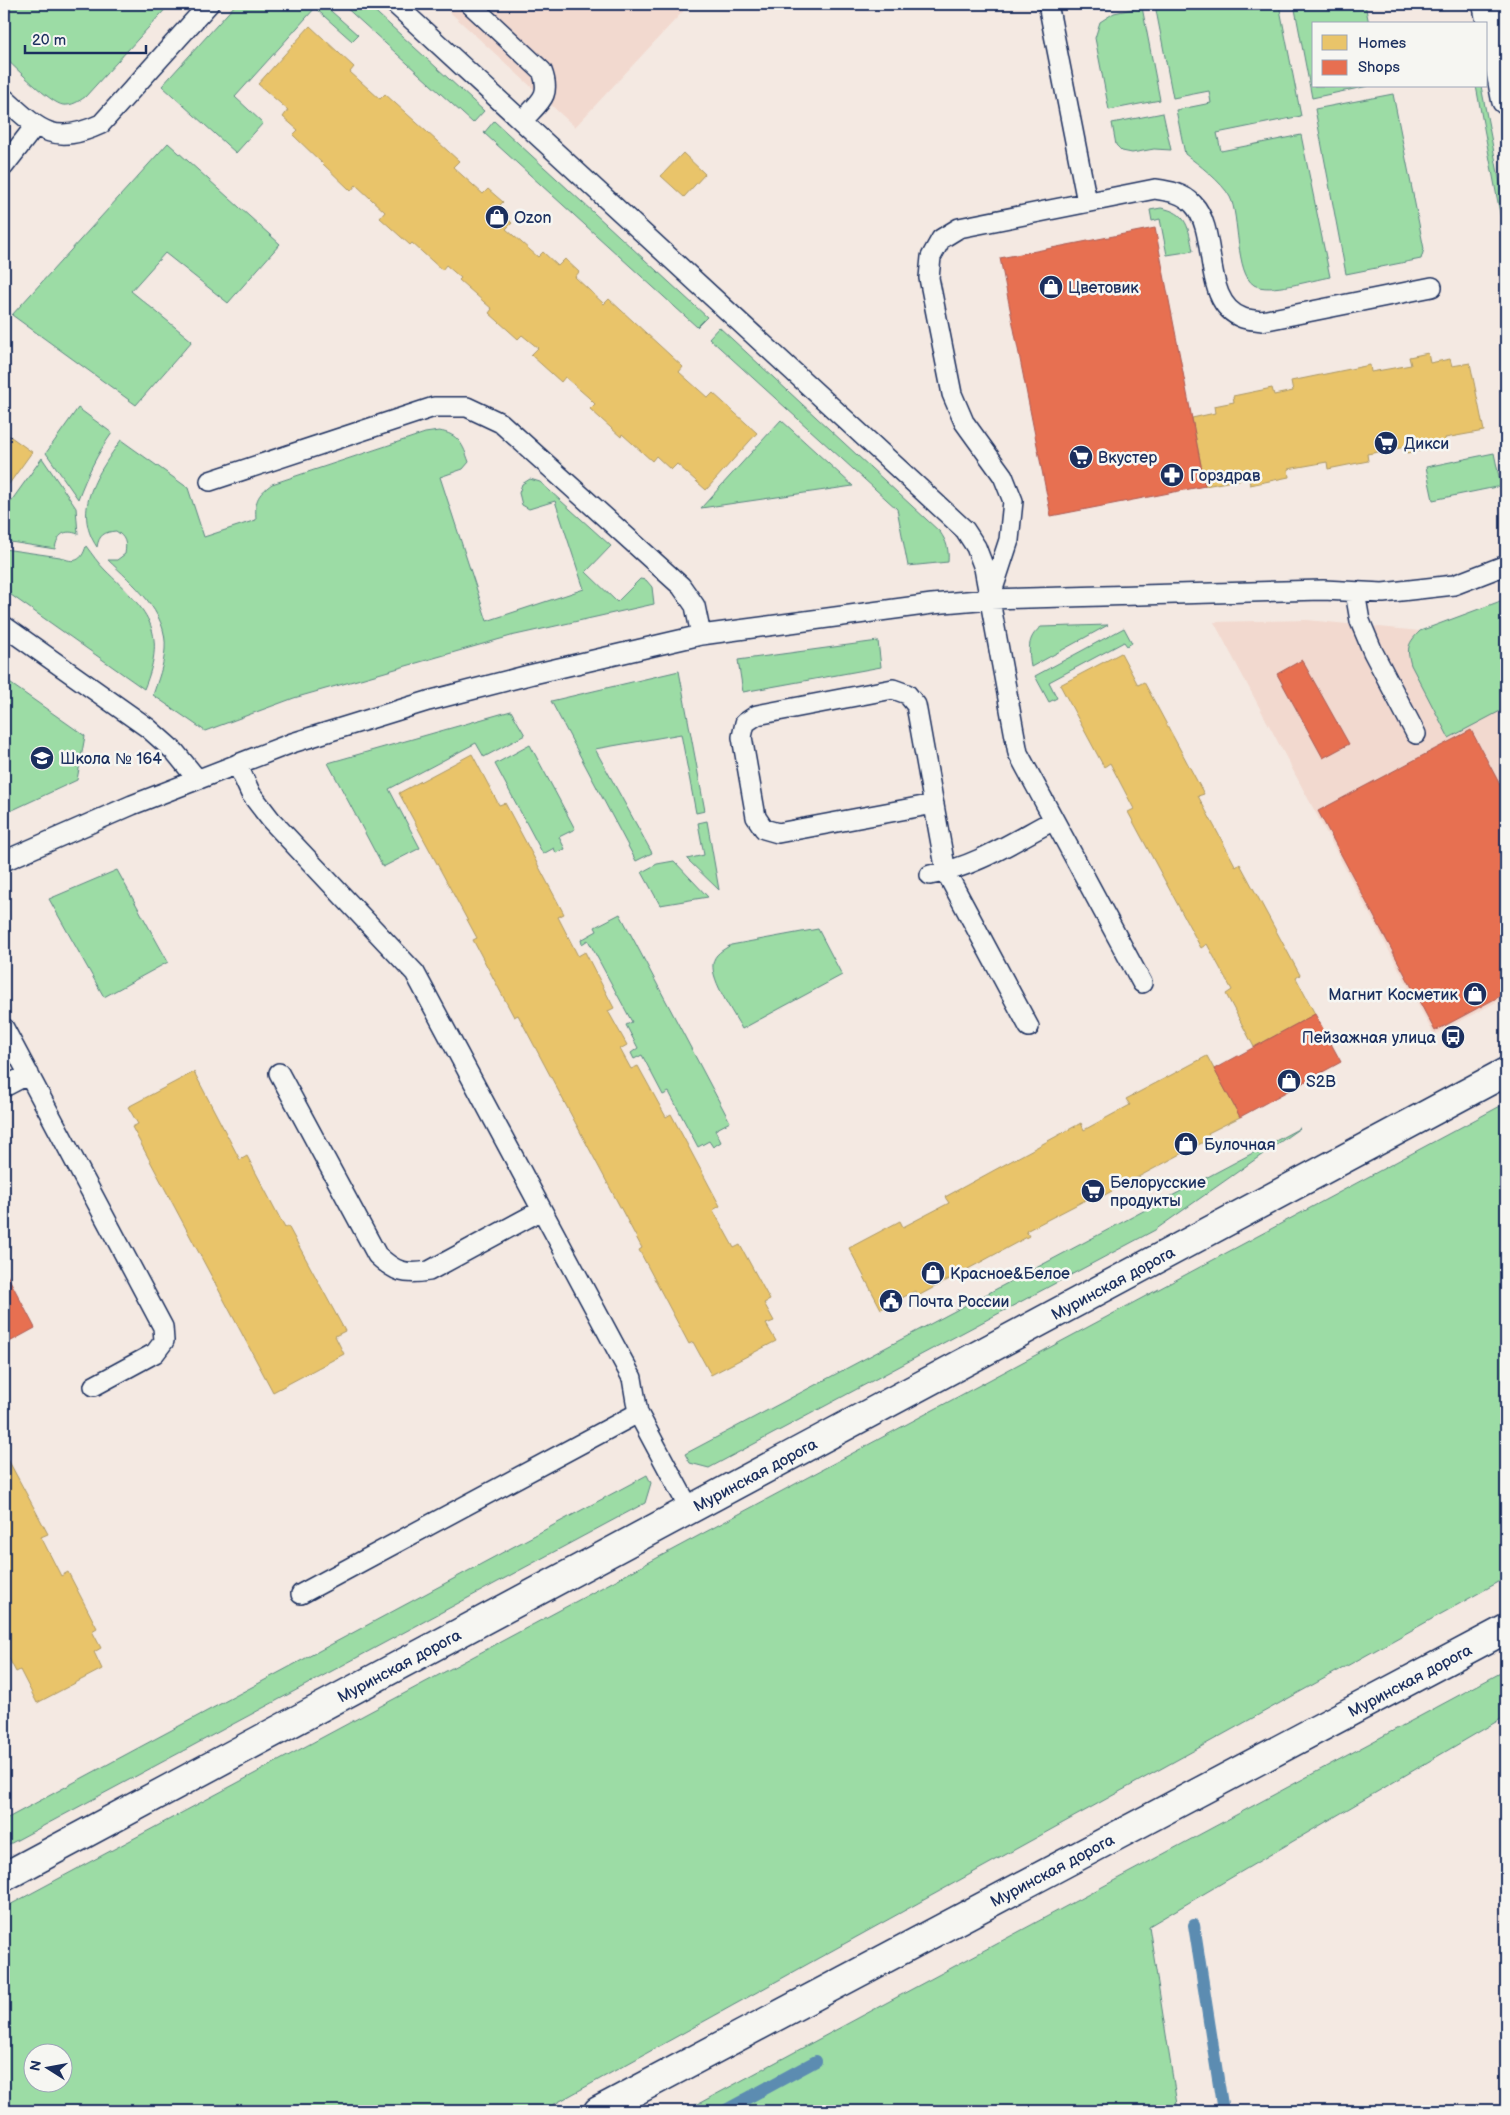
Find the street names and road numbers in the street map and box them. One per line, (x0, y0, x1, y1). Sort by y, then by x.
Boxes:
street label: Муринская дорога (1048, 1243, 1179, 1325)
street label: Муринская дорога (691, 1435, 821, 1517)
street label: Муринская дорога (335, 1626, 465, 1708)
street label: Муринская дорога (1345, 1641, 1476, 1722)
street label: Муринская дорога (988, 1830, 1118, 1912)

